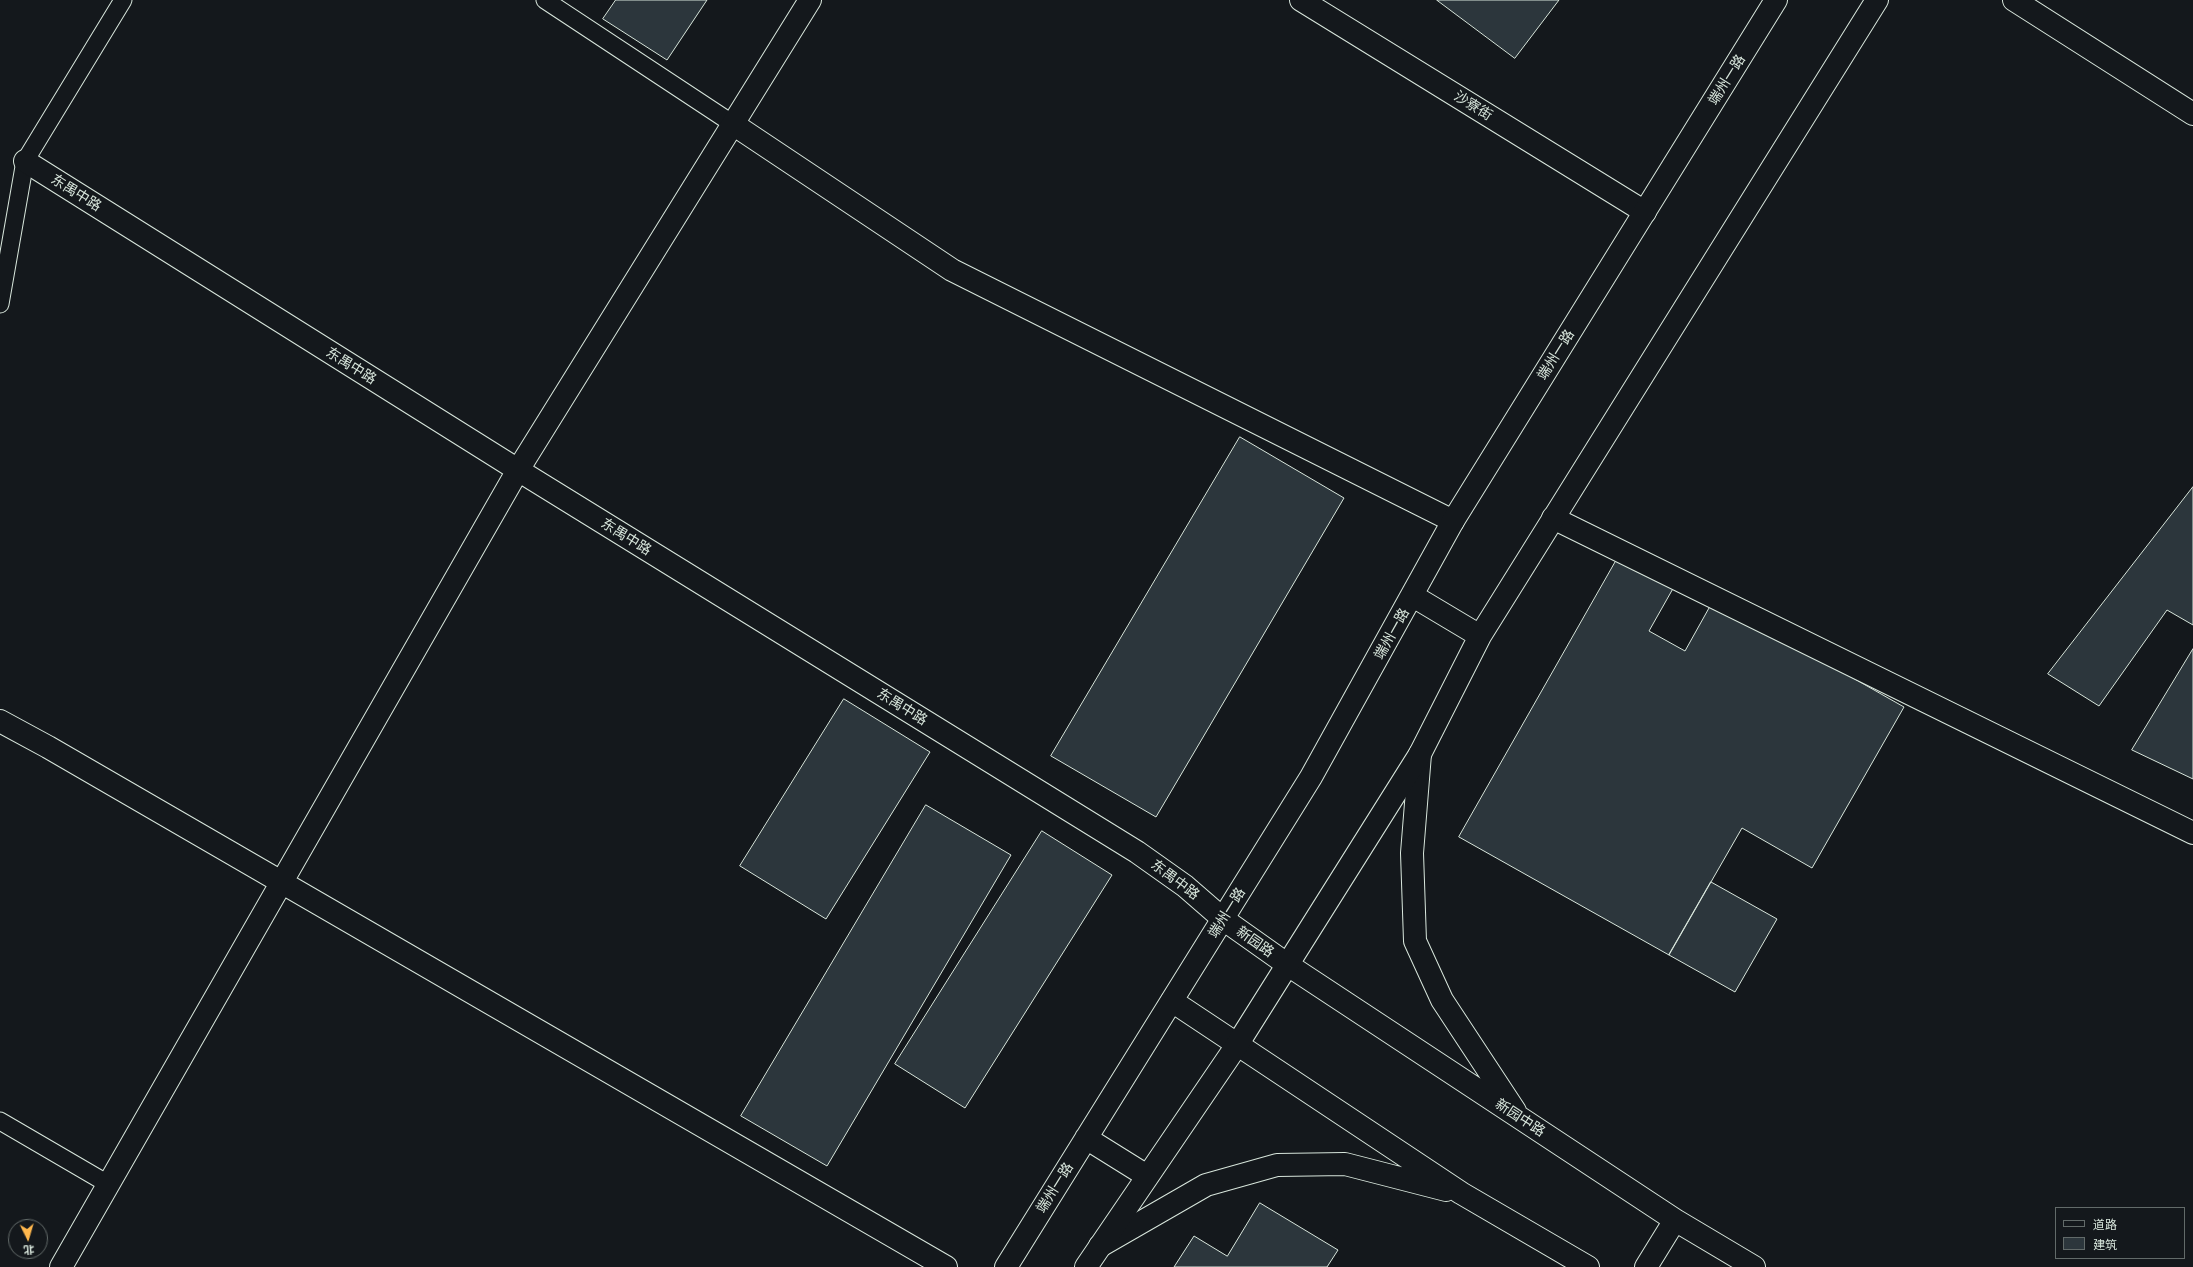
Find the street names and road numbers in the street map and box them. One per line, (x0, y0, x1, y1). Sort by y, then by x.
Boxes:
street label: 端州一路 (1705, 52, 1749, 108)
street label: 沙寮街 (1451, 88, 1495, 124)
street label: 东禺中路 (48, 171, 104, 215)
street label: 端州一路 (1534, 327, 1578, 383)
street label: 东禺中路 (323, 344, 379, 388)
street label: 东禺中路 (598, 515, 654, 559)
street label: 端州一路 (1371, 605, 1413, 663)
street label: 东禺中路 (874, 685, 930, 729)
street label: 东禺中路 (1148, 856, 1202, 904)
street label: 端州一路 (1205, 885, 1249, 941)
street label: 新园路 (1233, 923, 1277, 961)
street label: 新园中路 (1492, 1096, 1548, 1140)
street label: 端州一路 (1033, 1160, 1077, 1216)

